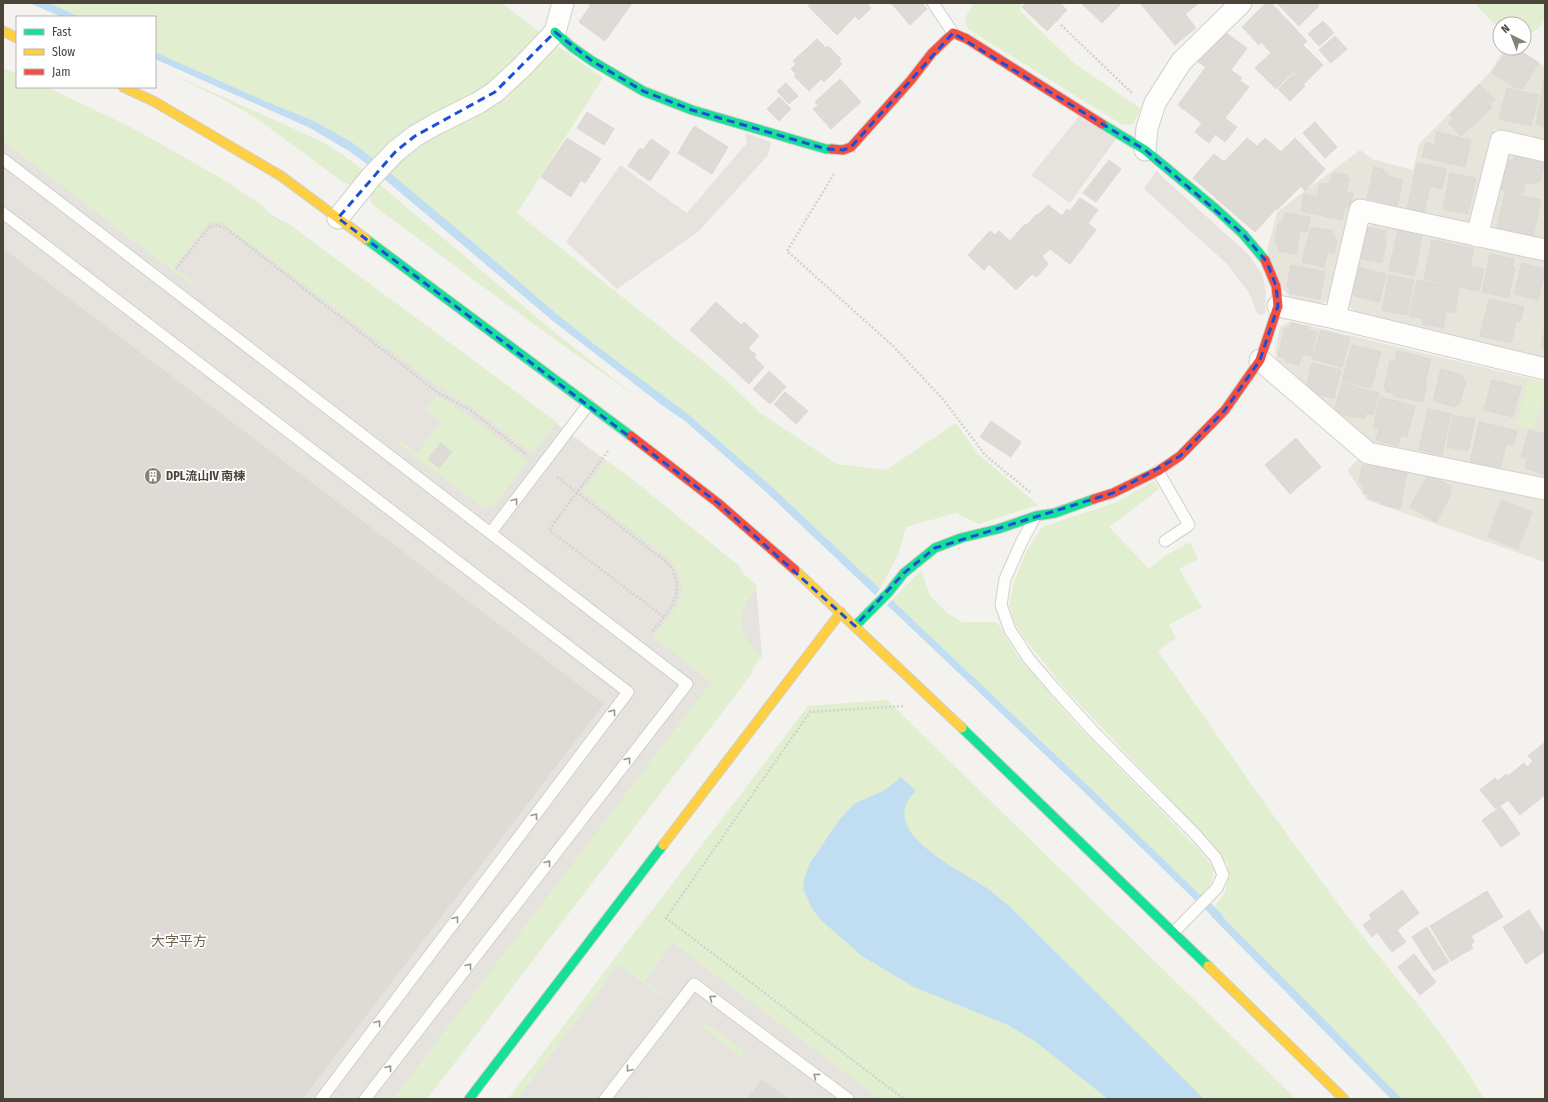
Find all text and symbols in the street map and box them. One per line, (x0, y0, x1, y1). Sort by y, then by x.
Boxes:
legend (16, 16, 156, 88)
north arrow (1492, 16, 1532, 56)
text: N (1499, 22, 1512, 36)
text: Fast (52, 25, 71, 39)
text: Slow (52, 45, 75, 59)
text: Jam (52, 65, 70, 79)
building icon: DPL流山IV 南棟 (143, 466, 163, 486)
place label: DPL流山IV 南棟 (166, 469, 245, 483)
one-way arrow (510, 499, 517, 506)
one-way arrow (608, 709, 616, 716)
one-way arrow (623, 758, 630, 765)
one-way arrow (530, 813, 537, 820)
one-way arrow (544, 860, 551, 867)
one-way arrow (452, 917, 459, 924)
district label: 大字平方 (151, 933, 207, 950)
one-way arrow (464, 963, 471, 970)
one-way arrow (710, 995, 717, 1002)
one-way arrow (373, 1021, 380, 1028)
one-way arrow (626, 1064, 633, 1071)
one-way arrow (384, 1066, 391, 1073)
one-way arrow (814, 1073, 821, 1080)

